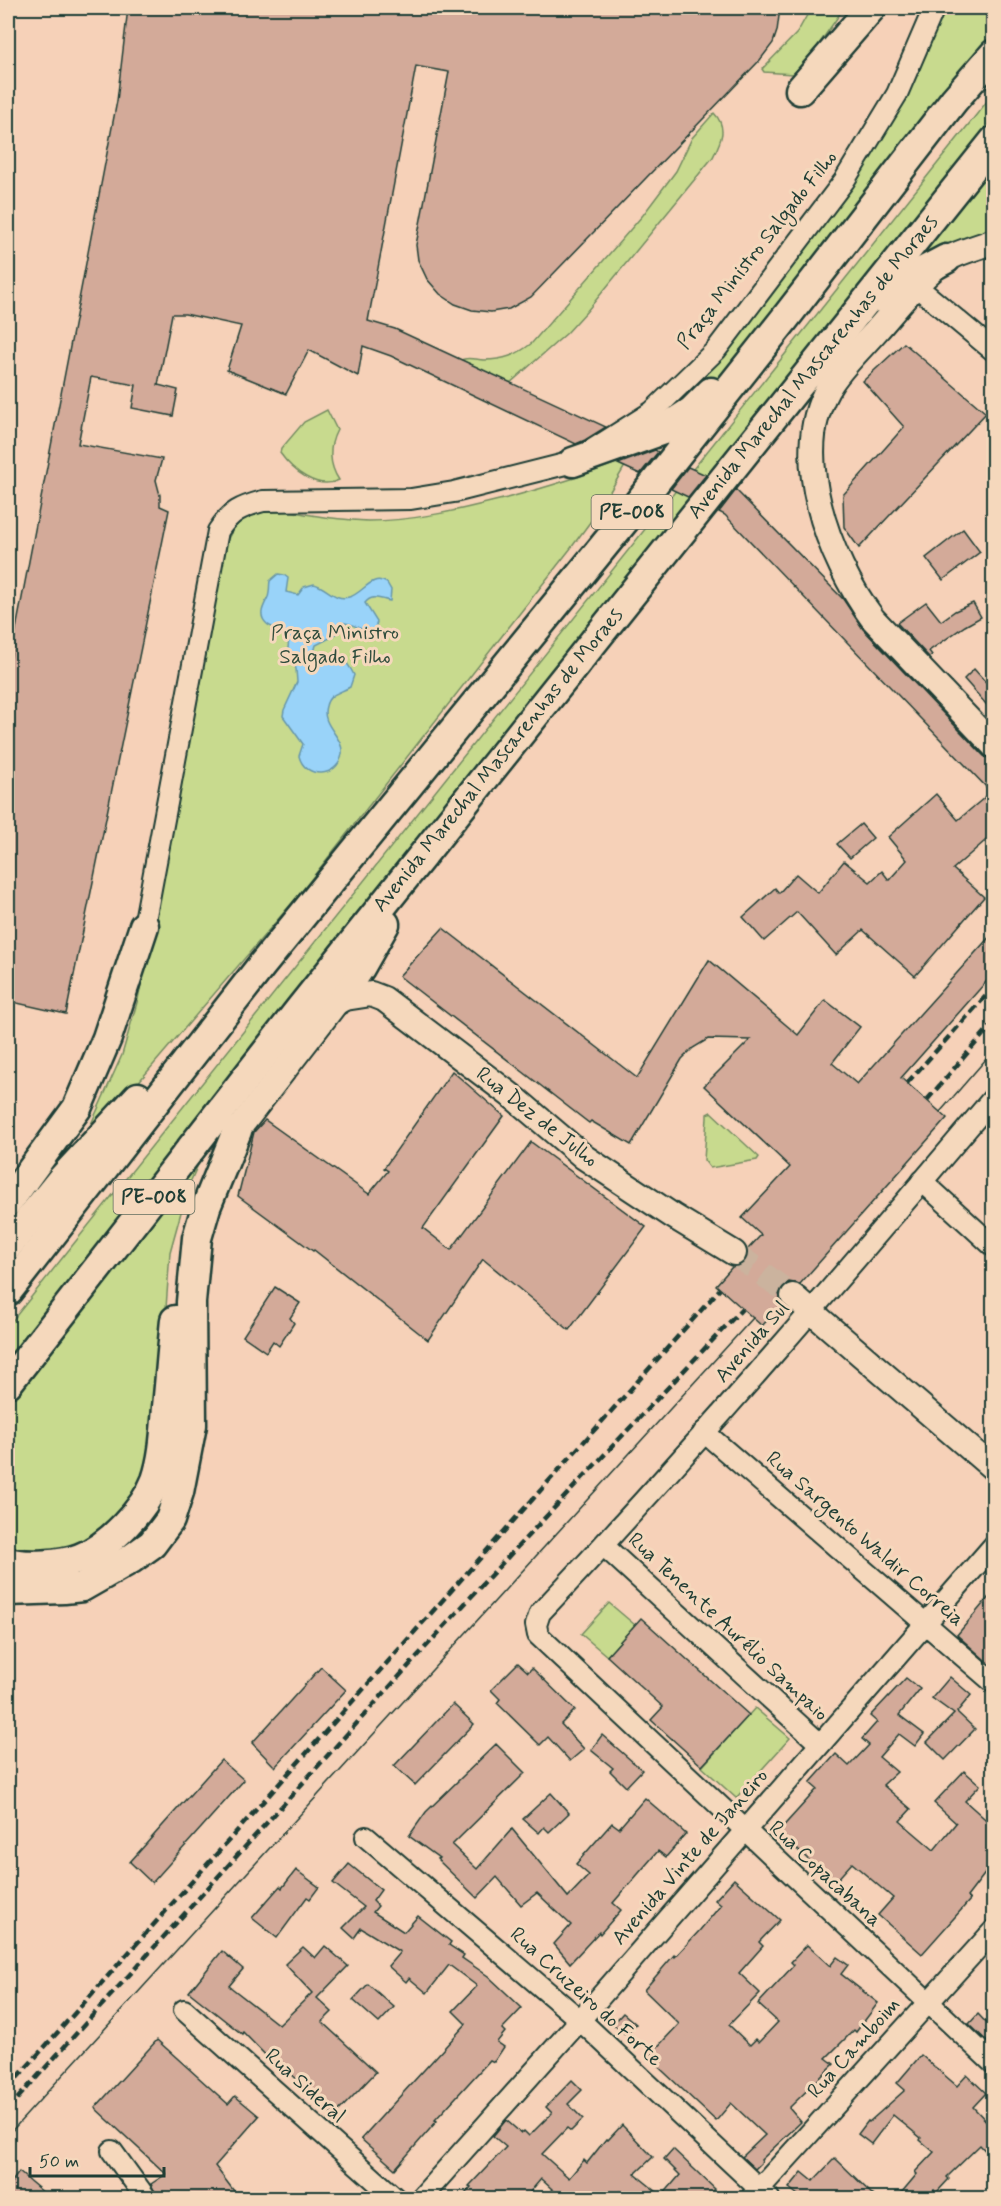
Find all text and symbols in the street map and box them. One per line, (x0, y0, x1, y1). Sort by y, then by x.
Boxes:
street label: Praça Ministro Salgado Filho (670, 145, 844, 356)
street label: Avenida Marechal Mascarenhas de Moraes (681, 209, 945, 525)
road number: PE-008 (592, 495, 672, 529)
street label: Avenida Marechal Mascarenhas de Moraes (366, 602, 630, 918)
park label: Praça Ministro Salgado Filho (271, 619, 399, 672)
street label: Rua Dez de Julho (470, 1060, 604, 1174)
road number: PE-008 (114, 1180, 195, 1214)
street label: Avenida Sul (709, 1295, 795, 1389)
street label: Rua Sargento Waldir Correia (759, 1445, 970, 1634)
street label: Rua Tenente Aurélio Sampaio (621, 1526, 835, 1728)
street label: Avenida Vinte de Janeiro (606, 1763, 774, 1951)
street label: Rua Copacabana (763, 1814, 887, 1934)
street label: Rua Cruzeiro do Forte (504, 1921, 668, 2073)
street label: Rua Camboim (801, 1991, 907, 2105)
street label: Rua Sideral (259, 2042, 351, 2130)
scale bar (30, 2140, 164, 2178)
text: 50 m (39, 2150, 79, 2174)

